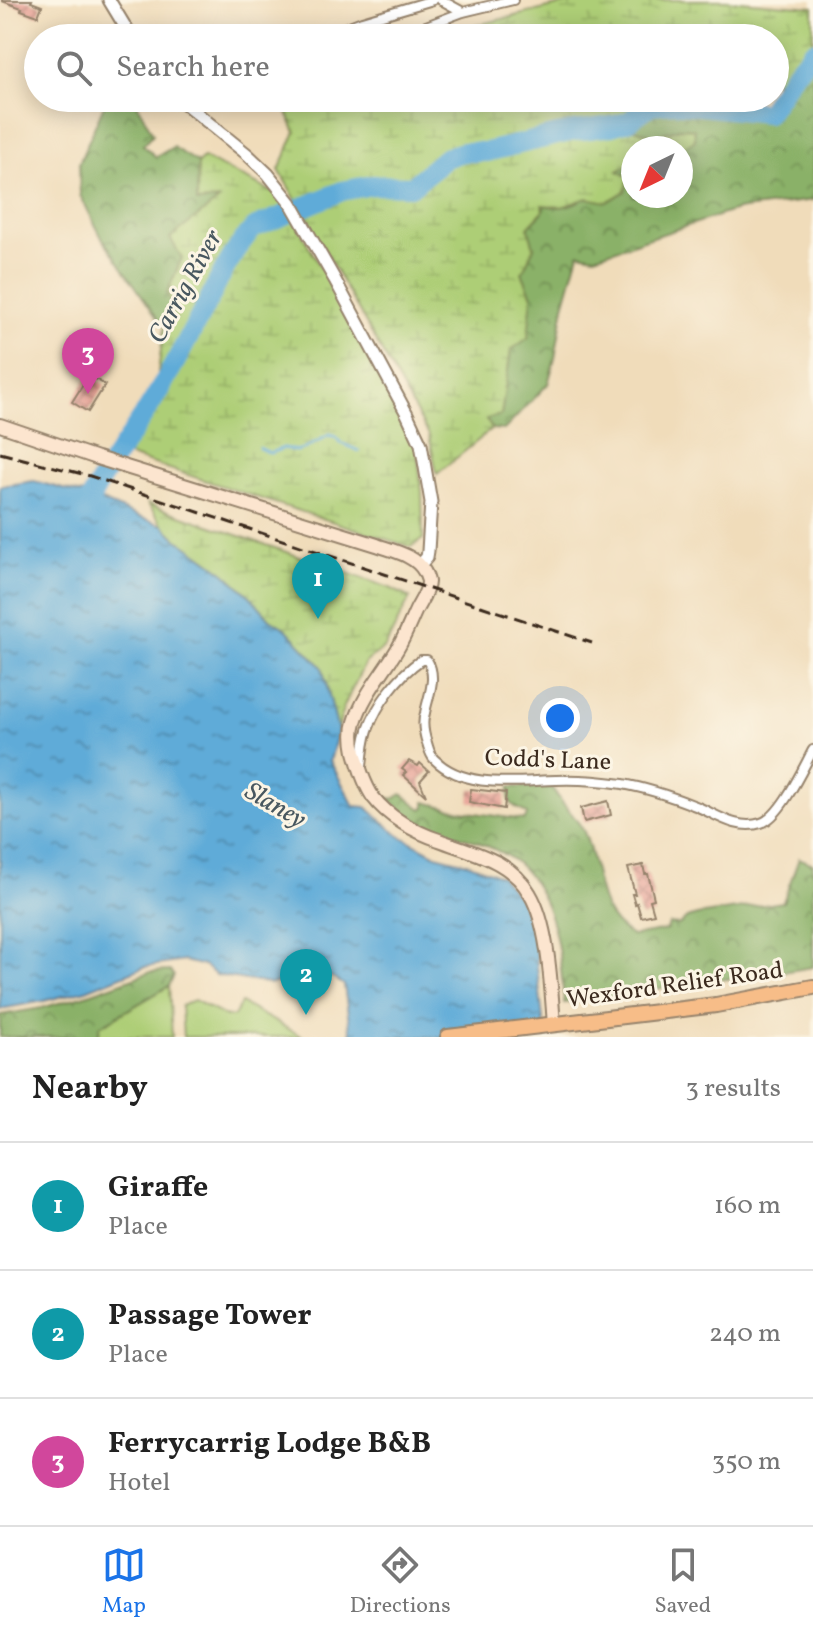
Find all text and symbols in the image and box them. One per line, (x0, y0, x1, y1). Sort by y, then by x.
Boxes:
search box (24, 24, 789, 112)
icon: search (52, 46, 96, 90)
text: Search here (116, 47, 270, 89)
north arrow (621, 136, 693, 208)
water label: Carrig River (140, 223, 232, 350)
pin: 3 (62, 328, 114, 394)
pin: 1 (292, 553, 344, 619)
your location (540, 698, 580, 738)
street label: Codd's Lane (484, 742, 612, 780)
water label: Slaney (238, 774, 313, 838)
pin: 2 (280, 949, 332, 1015)
street label: Wexford Relief Road (565, 954, 785, 1018)
text: Nearby (32, 1066, 148, 1113)
text: 3 results (685, 1071, 781, 1107)
text: Giraffe (108, 1167, 208, 1209)
text: 1 (53, 1188, 63, 1224)
text: 160 m (714, 1188, 781, 1224)
text: Place (108, 1209, 168, 1245)
text: Passage Tower (108, 1295, 312, 1337)
text: 2 (51, 1316, 65, 1352)
text: 240 m (709, 1316, 781, 1352)
text: Place (108, 1337, 168, 1373)
text: Ferrycarrig Lodge B&B (108, 1423, 431, 1465)
text: 3 (51, 1444, 65, 1480)
text: 350 m (712, 1444, 781, 1480)
text: Hotel (108, 1465, 170, 1501)
tab: Map (102, 1543, 146, 1622)
tab: Directions (350, 1543, 451, 1622)
tab: Saved (654, 1543, 711, 1622)

